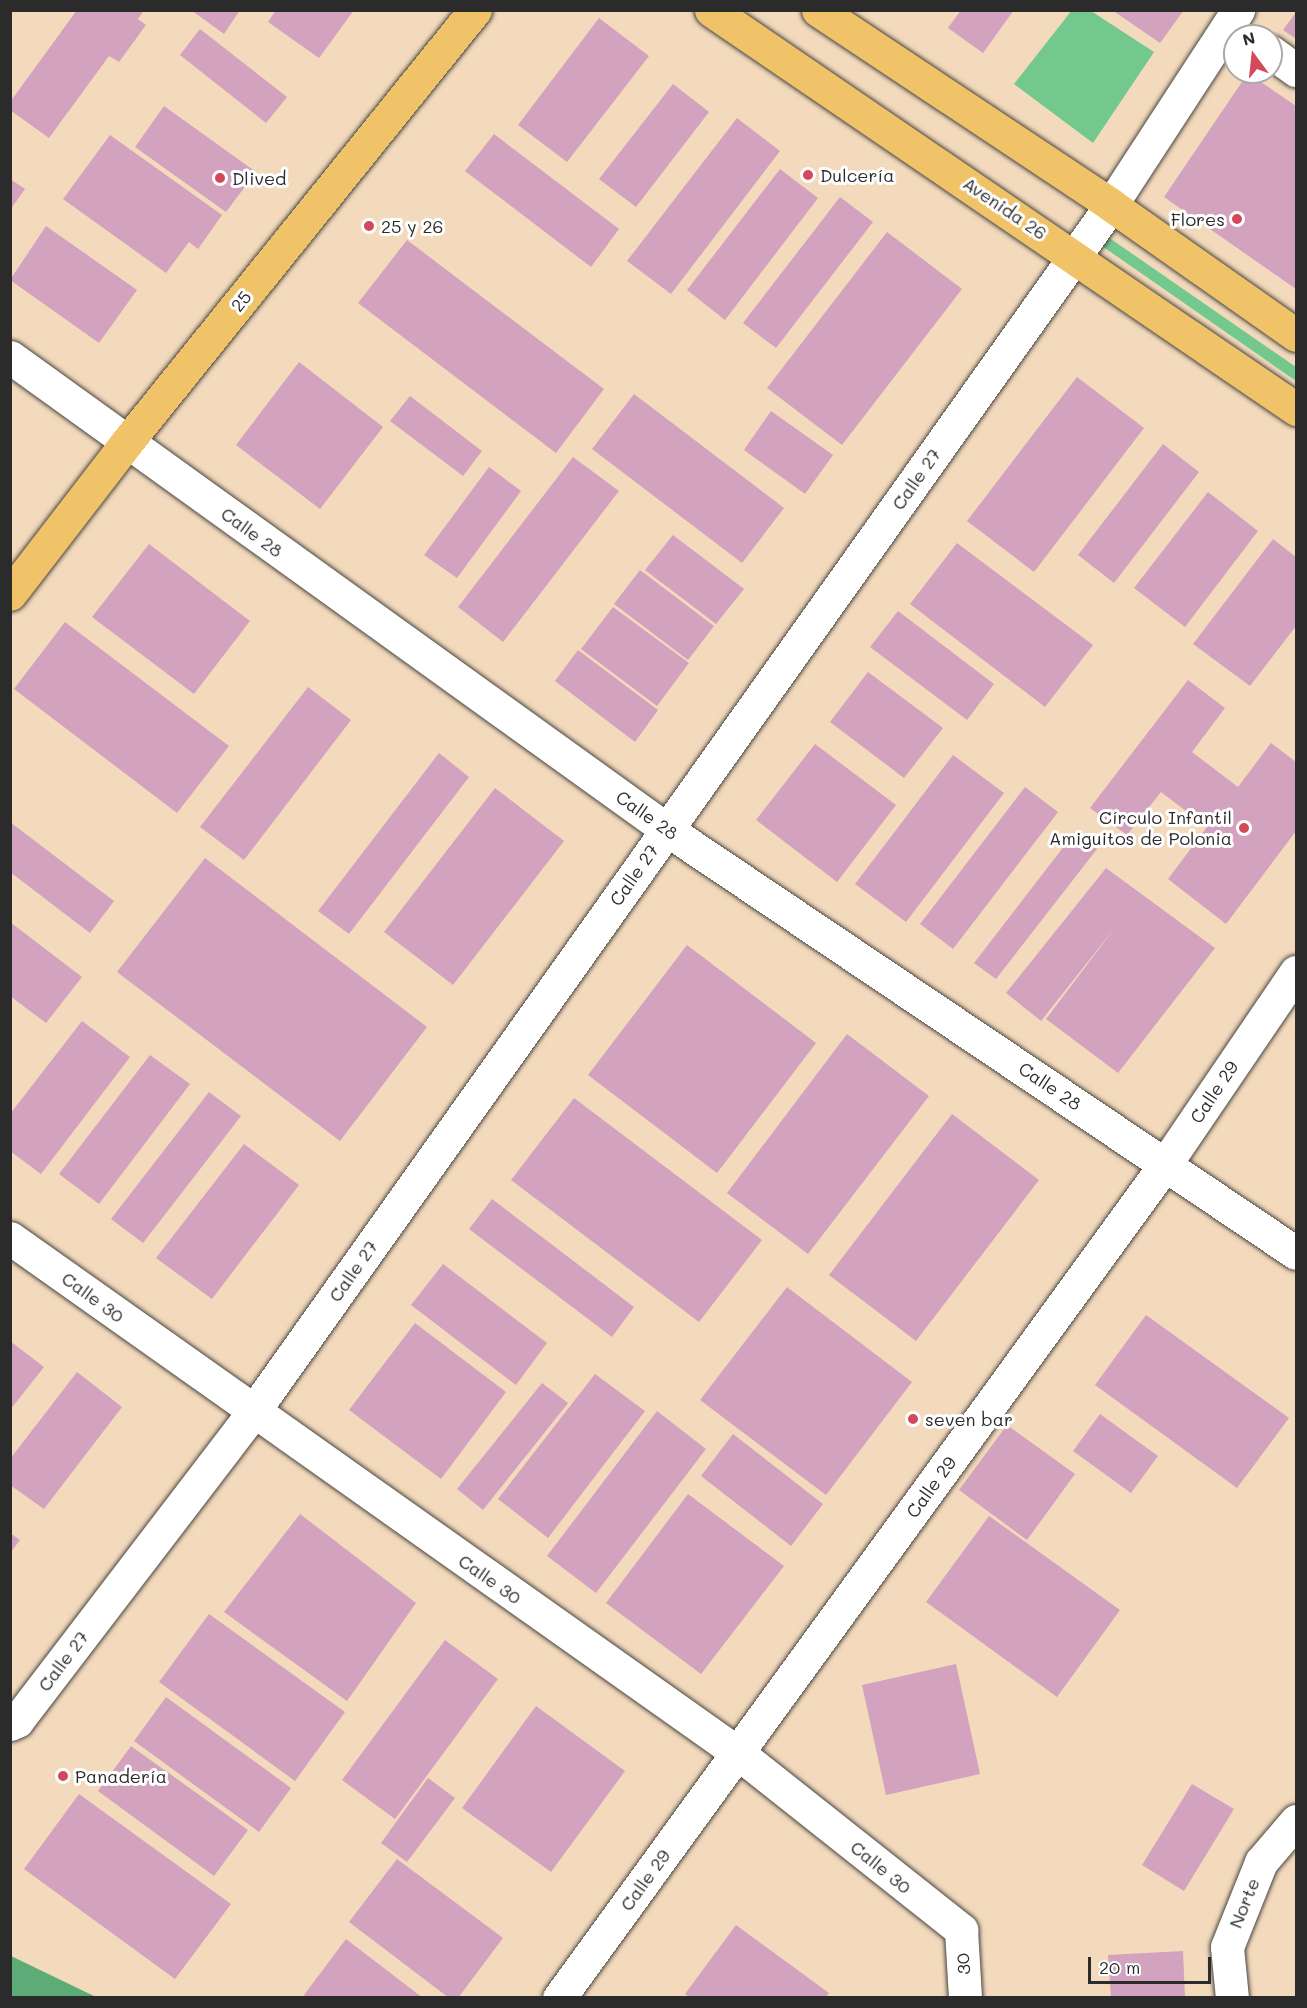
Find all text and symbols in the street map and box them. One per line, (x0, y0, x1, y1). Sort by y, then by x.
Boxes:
north arrow (1223, 24, 1283, 84)
text: N (1240, 26, 1257, 50)
place label: Dulcería (820, 164, 894, 186)
place label: Dlived (232, 167, 286, 189)
marker: Dulcería (801, 168, 815, 182)
marker: Dlived (213, 171, 227, 185)
street label: Avenida 26 (959, 172, 1051, 244)
place label: Flores (1171, 208, 1225, 230)
marker: Flores (1230, 212, 1244, 226)
place label: 25 y 26 (381, 215, 443, 237)
marker: 25 y 26 (362, 219, 376, 233)
street label: 25 (226, 286, 256, 316)
street label: Calle 27 (887, 444, 945, 514)
street label: Calle 28 (217, 502, 287, 562)
street label: Calle 28 (612, 786, 682, 844)
place label: Círculo Infantil Amiguitos de Polonia (1049, 807, 1232, 850)
marker: Círculo Infantil Amiguitos de Polonia (1237, 821, 1251, 835)
street label: Calle 27 (605, 840, 663, 910)
street label: Calle 28 (1015, 1057, 1085, 1115)
street label: Calle 29 (1185, 1057, 1243, 1127)
street label: Calle 27 (324, 1236, 382, 1306)
street label: Calle 30 (58, 1267, 128, 1327)
place label: seven bar (925, 1408, 1013, 1430)
marker: seven bar (906, 1412, 920, 1426)
street label: Calle 29 (901, 1452, 961, 1522)
street label: Calle 30 (454, 1550, 526, 1608)
street label: Calle 27 (33, 1627, 93, 1695)
place label: Panadería (75, 1765, 167, 1787)
marker: Panadería (56, 1769, 70, 1783)
street label: Calle 30 (846, 1836, 916, 1898)
street label: Calle 29 (615, 1845, 675, 1915)
street label: Norte (1224, 1875, 1264, 1931)
scale bar (1091, 1945, 1214, 1983)
street label: 30 (951, 1952, 975, 1976)
text: 20 m (1099, 1955, 1140, 1979)

